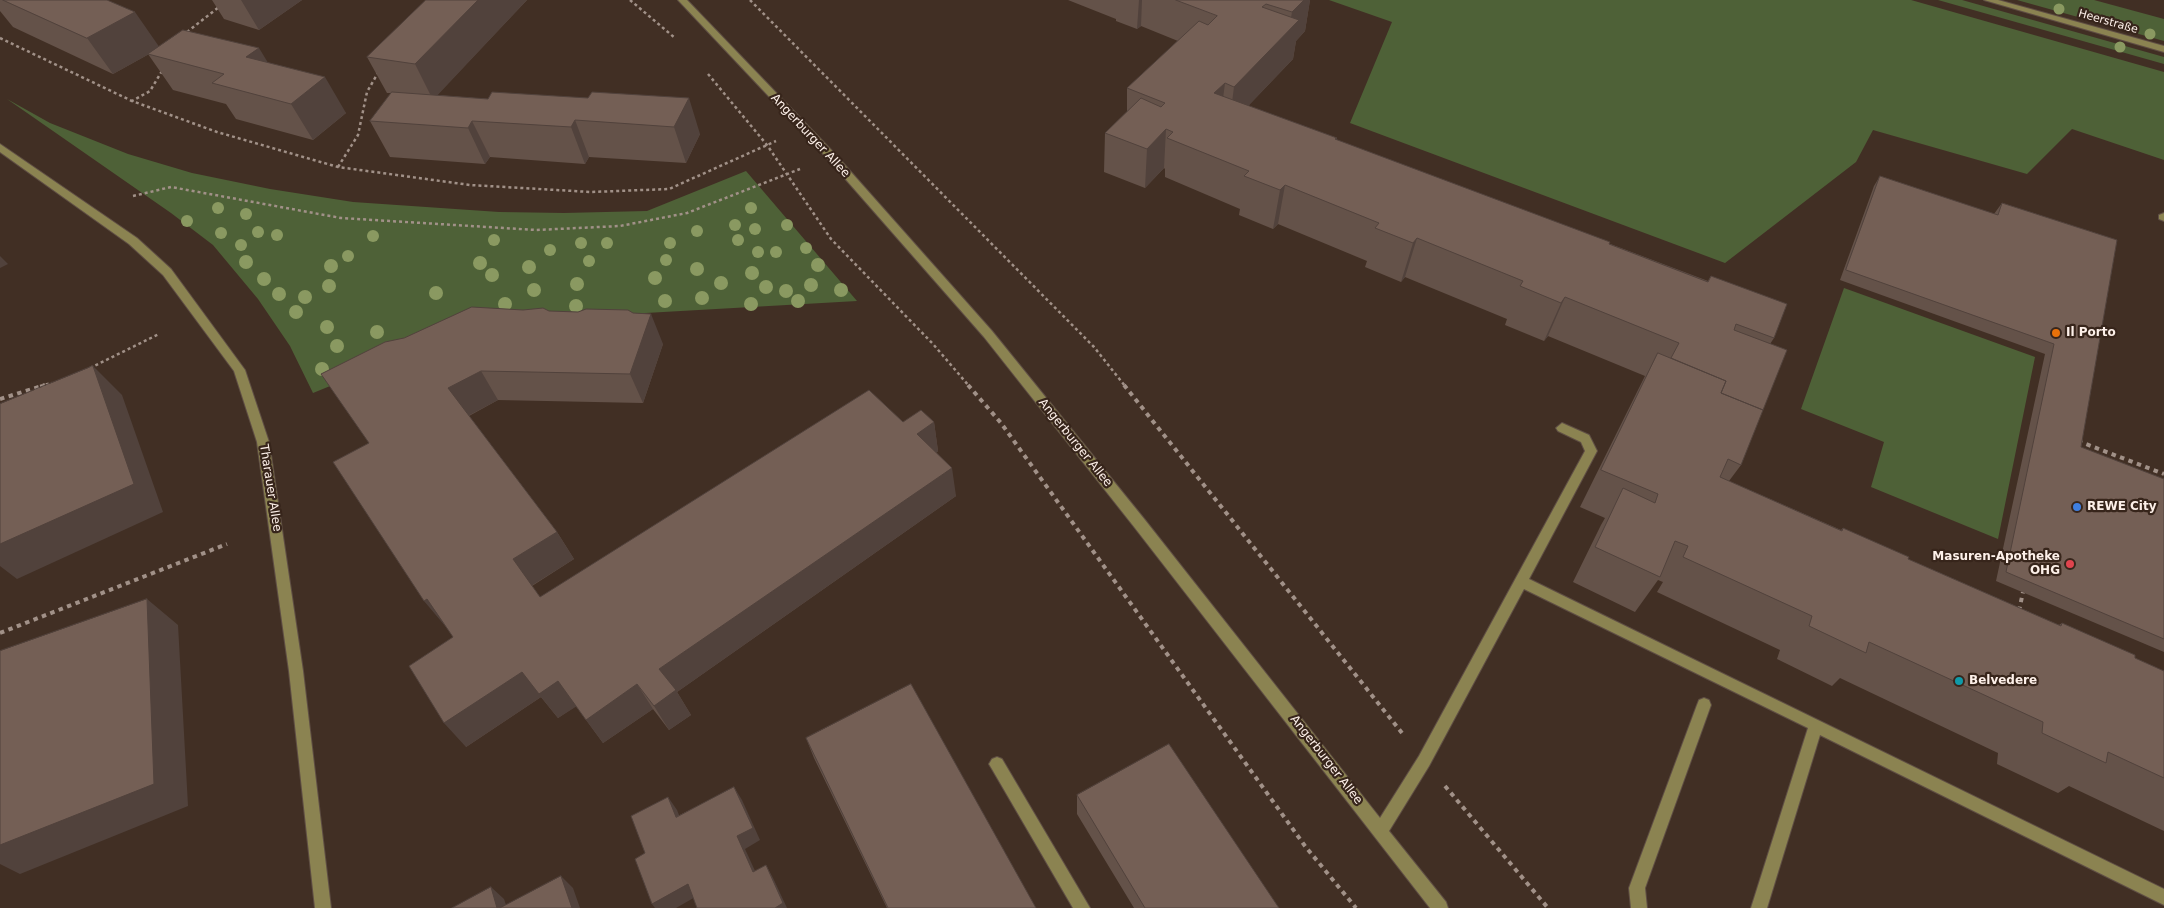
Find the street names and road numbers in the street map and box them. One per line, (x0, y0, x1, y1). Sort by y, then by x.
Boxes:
street label: Heerstraße (2077, 7, 2139, 37)
street label: Angerburger Allee (768, 91, 852, 181)
street label: Angerburger Allee (1035, 396, 1115, 490)
street label: Tharauer Allee (256, 443, 284, 533)
street label: Angerburger Allee (1287, 713, 1365, 807)

